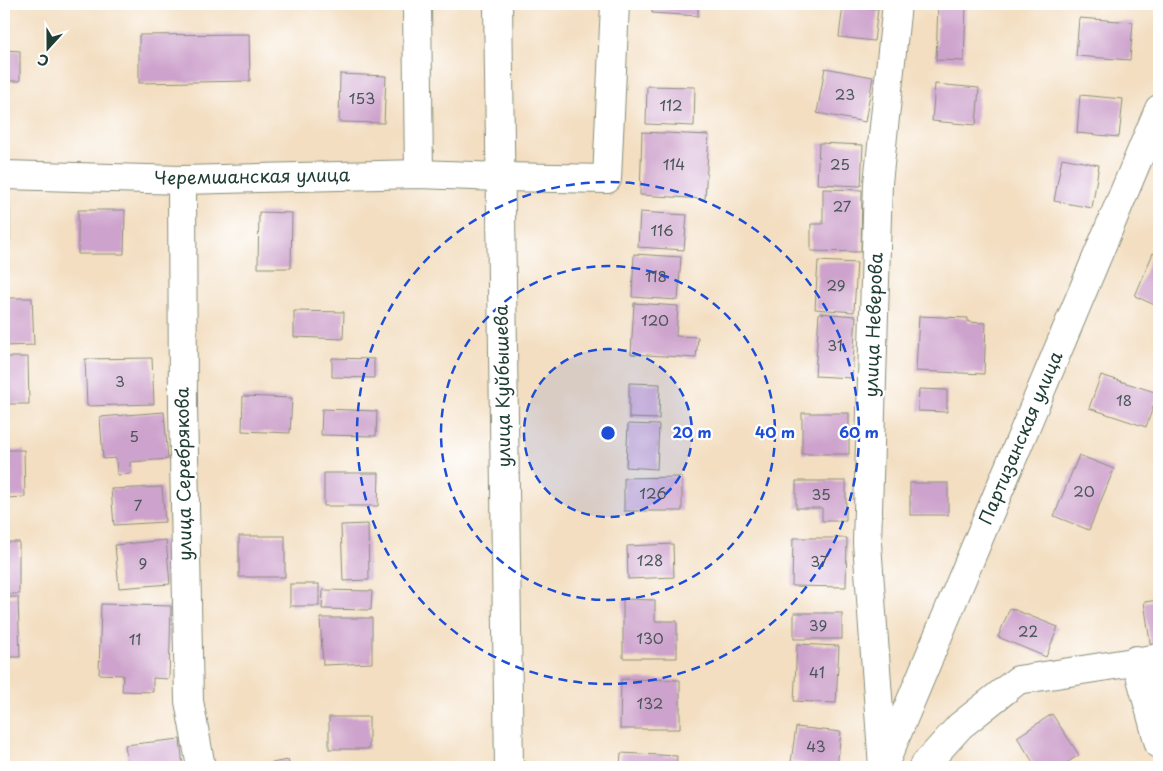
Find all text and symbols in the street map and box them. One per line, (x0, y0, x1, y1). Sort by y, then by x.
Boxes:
north arrow (22, 22, 72, 72)
text: С (34, 49, 52, 72)
house number: 23 (835, 82, 855, 105)
house number: 153 (349, 86, 375, 109)
house number: 112 (659, 93, 683, 116)
house number: 114 (663, 152, 685, 175)
house number: 25 (830, 152, 850, 175)
street label: Черемшанская улица (154, 160, 351, 191)
house number: 27 (833, 194, 852, 217)
house number: 116 (650, 218, 674, 241)
street label: улица Неверова (856, 251, 889, 398)
house number: 118 (645, 264, 667, 287)
house number: 29 (826, 273, 846, 296)
street label: улица Куйбышева (487, 304, 516, 468)
house number: 120 (641, 308, 669, 331)
house number: 31 (827, 333, 843, 356)
street label: Партизанская улица (971, 346, 1069, 528)
house number: 3 (115, 369, 125, 392)
street label: улица Серебрякова (167, 386, 198, 561)
house number: 18 (1116, 388, 1132, 411)
text: 20 m (673, 420, 711, 443)
text: 40 m (755, 420, 795, 443)
text: 60 m (839, 420, 879, 443)
house number: 5 (129, 424, 139, 447)
centre of rings (599, 424, 617, 442)
house number: 20 (1073, 479, 1095, 502)
house number: 126 (639, 481, 667, 504)
house number: 35 (811, 482, 831, 505)
house number: 7 (134, 493, 143, 516)
house number: 128 (637, 548, 663, 571)
house number: 37 (810, 549, 828, 572)
house number: 9 (139, 551, 147, 574)
house number: 39 (809, 613, 827, 636)
house number: 22 (1018, 619, 1038, 642)
house number: 130 (636, 626, 664, 649)
house number: 11 (129, 627, 141, 650)
house number: 41 (809, 660, 825, 683)
house number: 132 (637, 691, 663, 714)
house number: 43 (806, 734, 826, 757)

